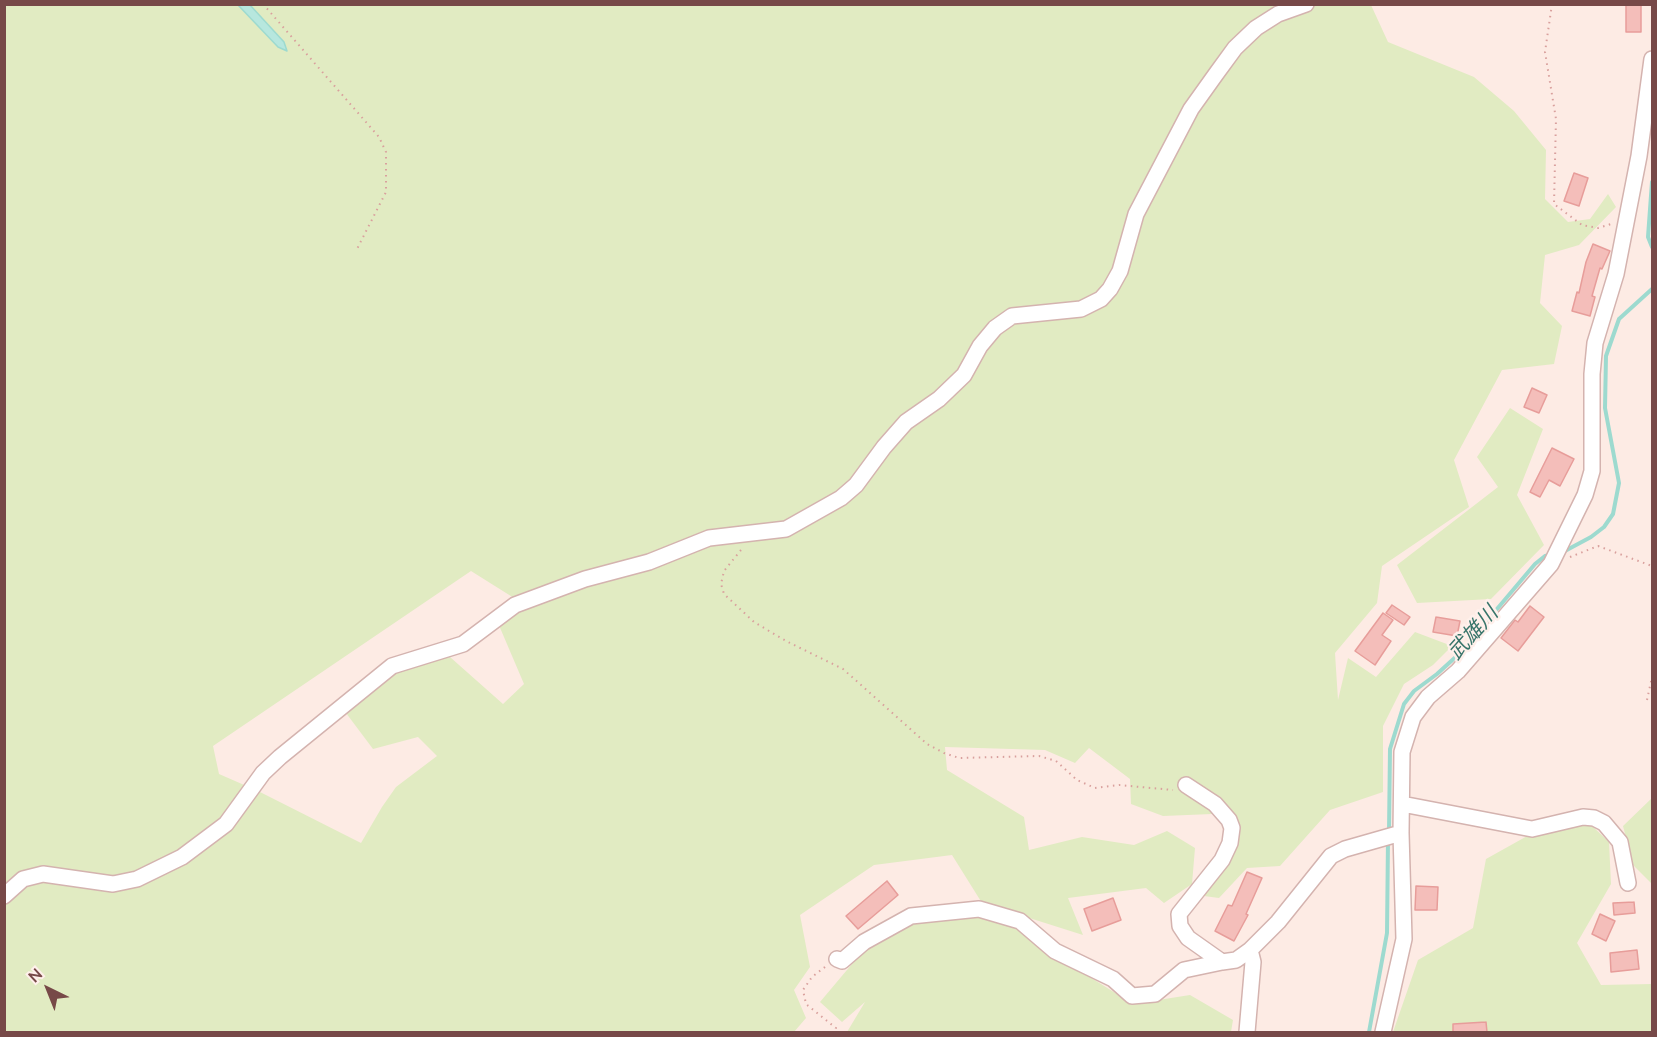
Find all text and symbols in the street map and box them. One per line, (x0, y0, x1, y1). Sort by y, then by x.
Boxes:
water label: 武雄川 (1444, 602, 1504, 666)
north arrow (18, 959, 78, 1019)
text: N (24, 964, 48, 988)

